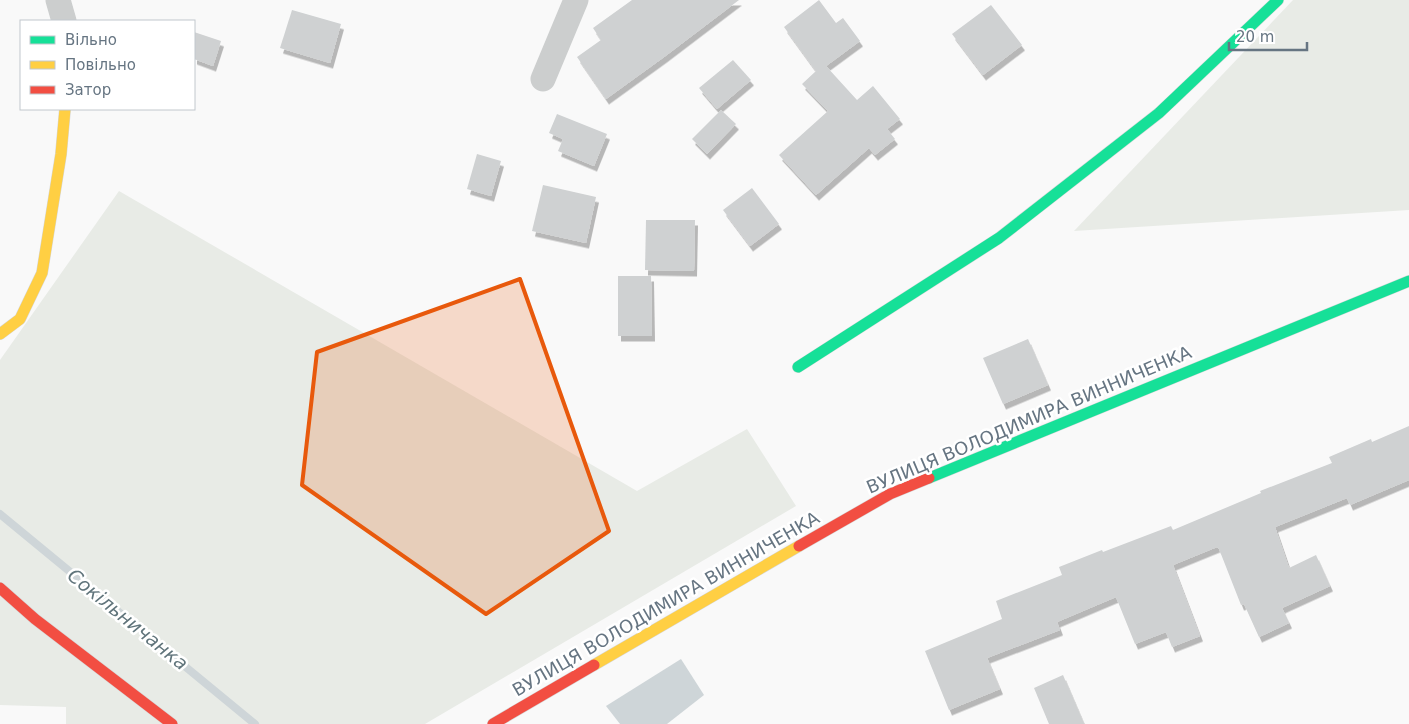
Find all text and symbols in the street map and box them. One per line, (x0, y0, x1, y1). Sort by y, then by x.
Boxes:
legend (20, 20, 195, 110)
scale bar (1229, 20, 1306, 52)
text: 20 m (1236, 28, 1274, 46)
text: Вільно (65, 31, 117, 49)
text: Повільно (65, 56, 136, 74)
text: Затор (65, 81, 111, 99)
street label: ВУЛИЦЯ ВОЛОДИМИРА ВИННИЧЕНКА (863, 341, 1195, 498)
street label: ВУЛИЦЯ ВОЛОДИМИРА ВИННИЧЕНКА (509, 506, 824, 700)
water label: Сокільничанка (64, 564, 192, 674)

